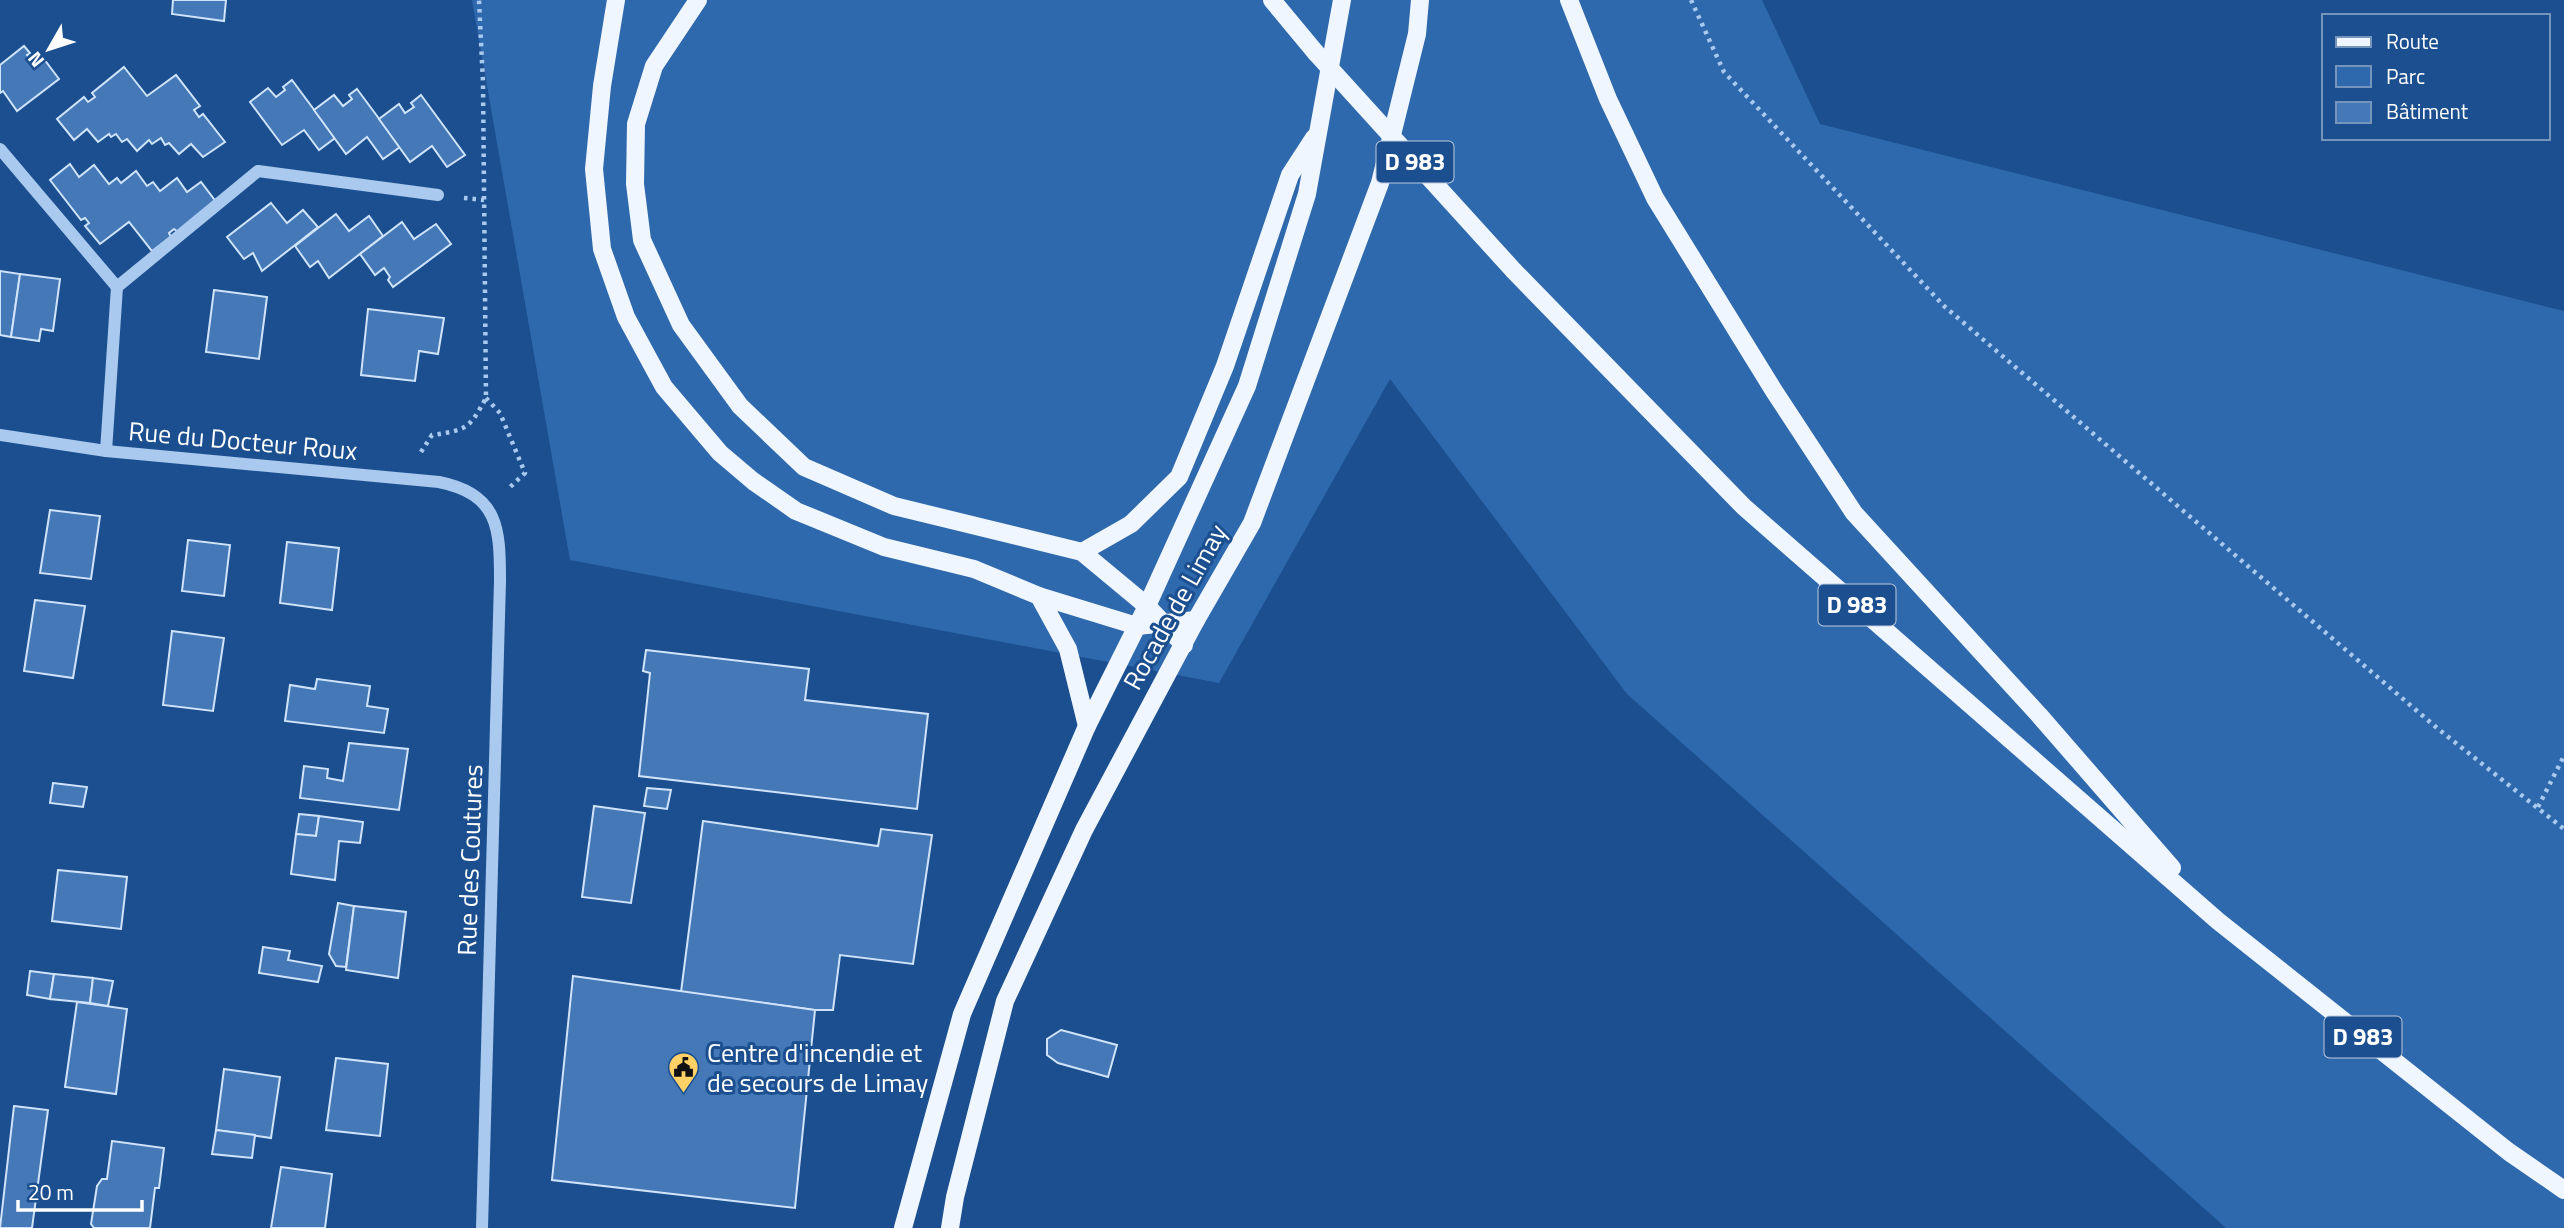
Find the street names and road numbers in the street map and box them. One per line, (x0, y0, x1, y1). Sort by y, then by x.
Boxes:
road number: D 983 (1376, 142, 1454, 182)
street label: Rue du Docteur Roux (127, 411, 359, 470)
street label: Rocade de Limay (1113, 517, 1236, 697)
road number: D 983 (1818, 584, 1896, 626)
street label: Rue des Coutures (447, 764, 492, 956)
road number: D 983 (2324, 1016, 2402, 1058)

